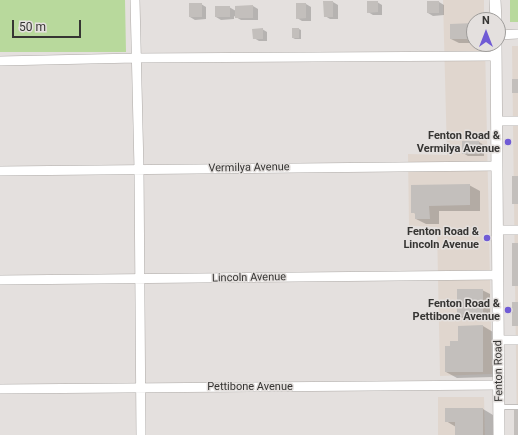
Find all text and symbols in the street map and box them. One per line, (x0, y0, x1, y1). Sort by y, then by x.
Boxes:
scale bar (14, 12, 83, 38)
north arrow (466, 12, 506, 52)
text: N (482, 14, 490, 27)
text: 50 m (19, 20, 46, 34)
place label: Fenton Road & Vermilya Avenue (417, 129, 500, 155)
marker: Fenton Road & Vermilya Avenue (503, 137, 513, 147)
street label: Vermilya Avenue (208, 161, 290, 175)
place label: Fenton Road & Lincoln Avenue (403, 225, 479, 251)
marker: Fenton Road & Lincoln Avenue (482, 233, 492, 243)
street label: Lincoln Avenue (212, 271, 286, 285)
place label: Fenton Road & Pettibone Avenue (413, 297, 500, 323)
marker: Fenton Road & Pettibone Avenue (503, 305, 513, 315)
street label: Fenton Road (492, 340, 506, 402)
street label: Pettibone Avenue (207, 380, 293, 394)

